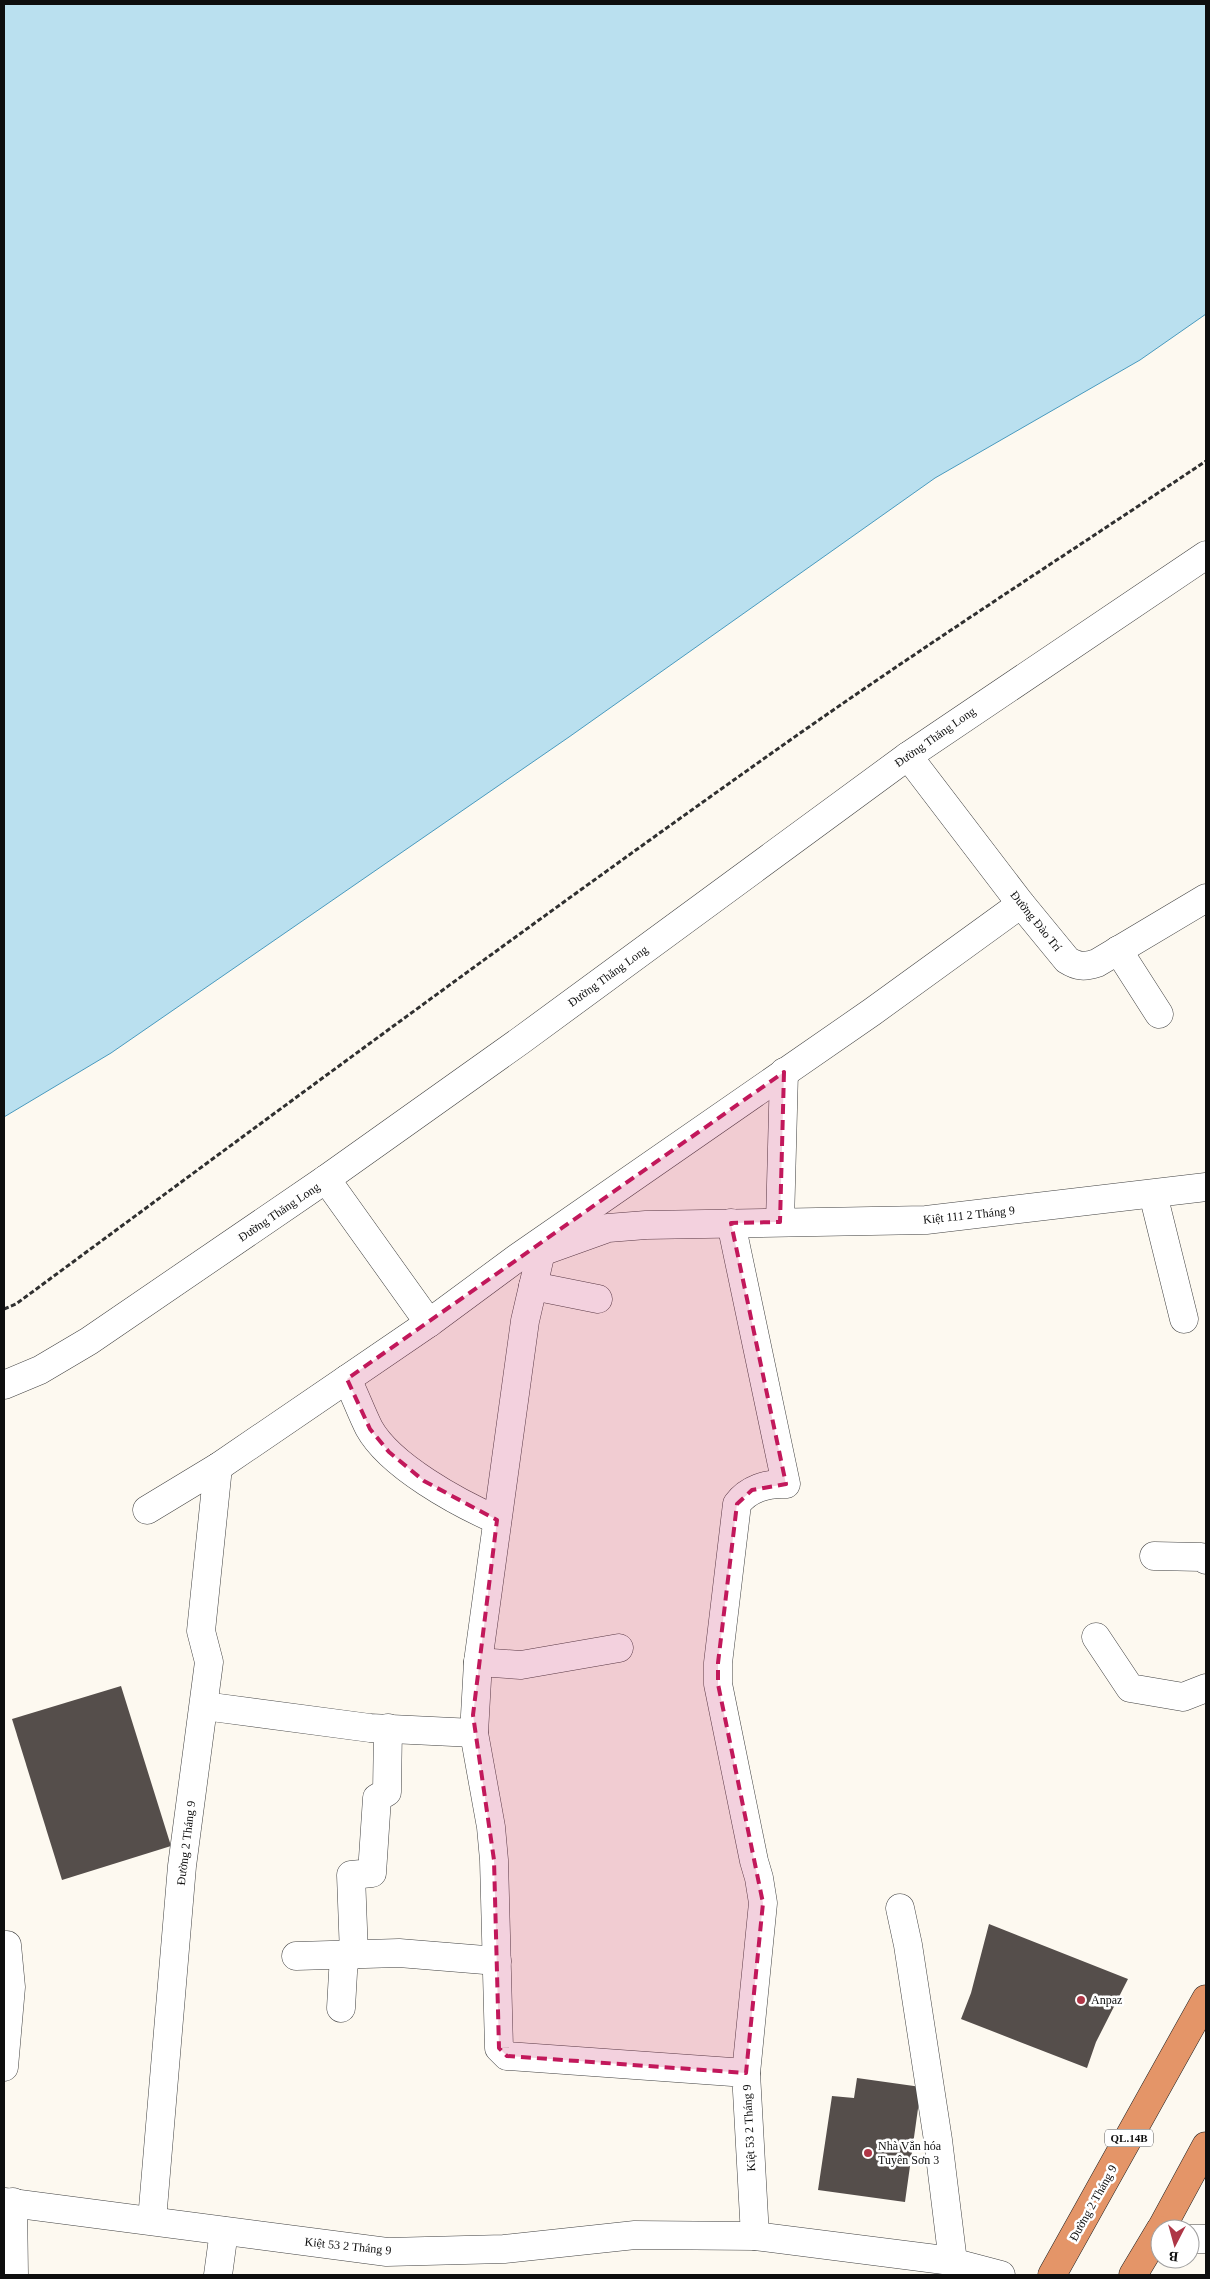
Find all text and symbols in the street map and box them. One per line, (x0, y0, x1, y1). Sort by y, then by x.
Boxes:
street label: Đường Thăng Long (892, 704, 978, 770)
street label: Đường Đào Trí (1007, 888, 1065, 954)
street label: Đường Thăng Long (565, 942, 651, 1010)
street label: Đường Thăng Long (236, 1180, 322, 1244)
street label: Kiệt 111 2 Tháng 9 (922, 1203, 1016, 1227)
street label: Đường 2 Tháng 9 (174, 1800, 198, 1886)
place label: Anpaz (1091, 1993, 1122, 2007)
marker: Anpaz (1075, 1994, 1087, 2006)
street label: Kiệt 53 2 Tháng 9 (740, 2084, 758, 2172)
road number: QL.14B (1105, 2130, 1153, 2146)
place label: Nhà Văn hóa Tuyên Sơn 3 (878, 2139, 942, 2167)
marker: Nhà Văn hóa Tuyên Sơn 3 (862, 2147, 874, 2159)
street label: Đường 2 Tháng 9 (1066, 2162, 1120, 2244)
north arrow (1150, 2219, 1200, 2269)
street label: Kiệt 53 2 Tháng 9 (304, 2234, 392, 2258)
text: B (1168, 2248, 1179, 2264)

